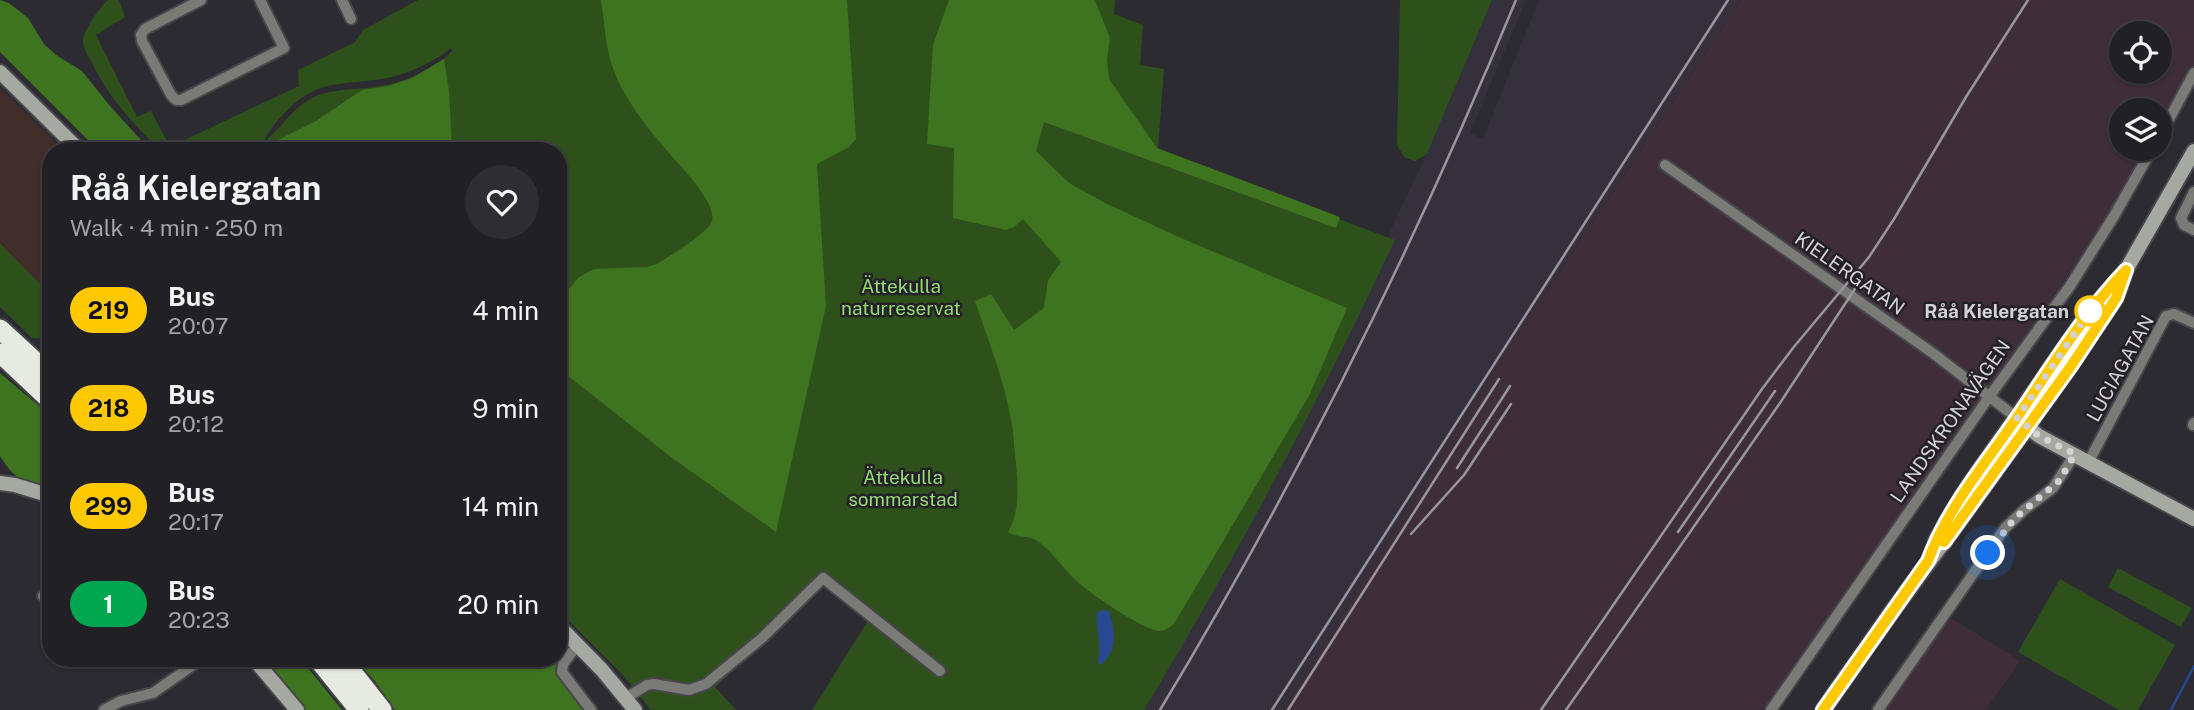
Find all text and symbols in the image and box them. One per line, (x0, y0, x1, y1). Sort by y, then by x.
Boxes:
map controls (2109, 21, 2172, 161)
button: locate (2109, 21, 2172, 84)
button: layers (2109, 98, 2172, 161)
button: heart (465, 165, 539, 239)
text: Råå Kielergatan (70, 169, 321, 207)
text: Walk · 4 min · 250 m (70, 214, 283, 241)
street label: KIELERGATAN (1791, 227, 1909, 319)
park label: Ättekulla naturreservat (841, 275, 961, 319)
text: Bus (168, 281, 215, 312)
text: 4 min (472, 295, 539, 326)
text: 219 (88, 296, 129, 324)
marker: Råå Kielergatan (2075, 296, 2105, 326)
place label: Råå Kielergatan (1924, 300, 2069, 322)
street label: LUCIAGATAN (2082, 311, 2158, 425)
text: 20:07 (168, 312, 228, 339)
street label: LANDSKRONAVÄGEN (1885, 335, 2015, 507)
text: Bus (168, 379, 215, 410)
text: 9 min (472, 393, 539, 424)
text: 218 (88, 394, 129, 422)
text: 20:12 (168, 410, 224, 437)
park label: Ättekulla sommarstad (848, 466, 958, 510)
text: Bus (168, 477, 215, 508)
text: 14 min (462, 491, 539, 522)
text: 299 (85, 492, 132, 520)
text: 20:17 (168, 508, 224, 535)
your location (1970, 535, 2005, 570)
text: Bus (168, 575, 215, 606)
text: 20 min (457, 589, 539, 620)
text: 1 (103, 590, 114, 618)
text: 20:23 (168, 606, 230, 633)

